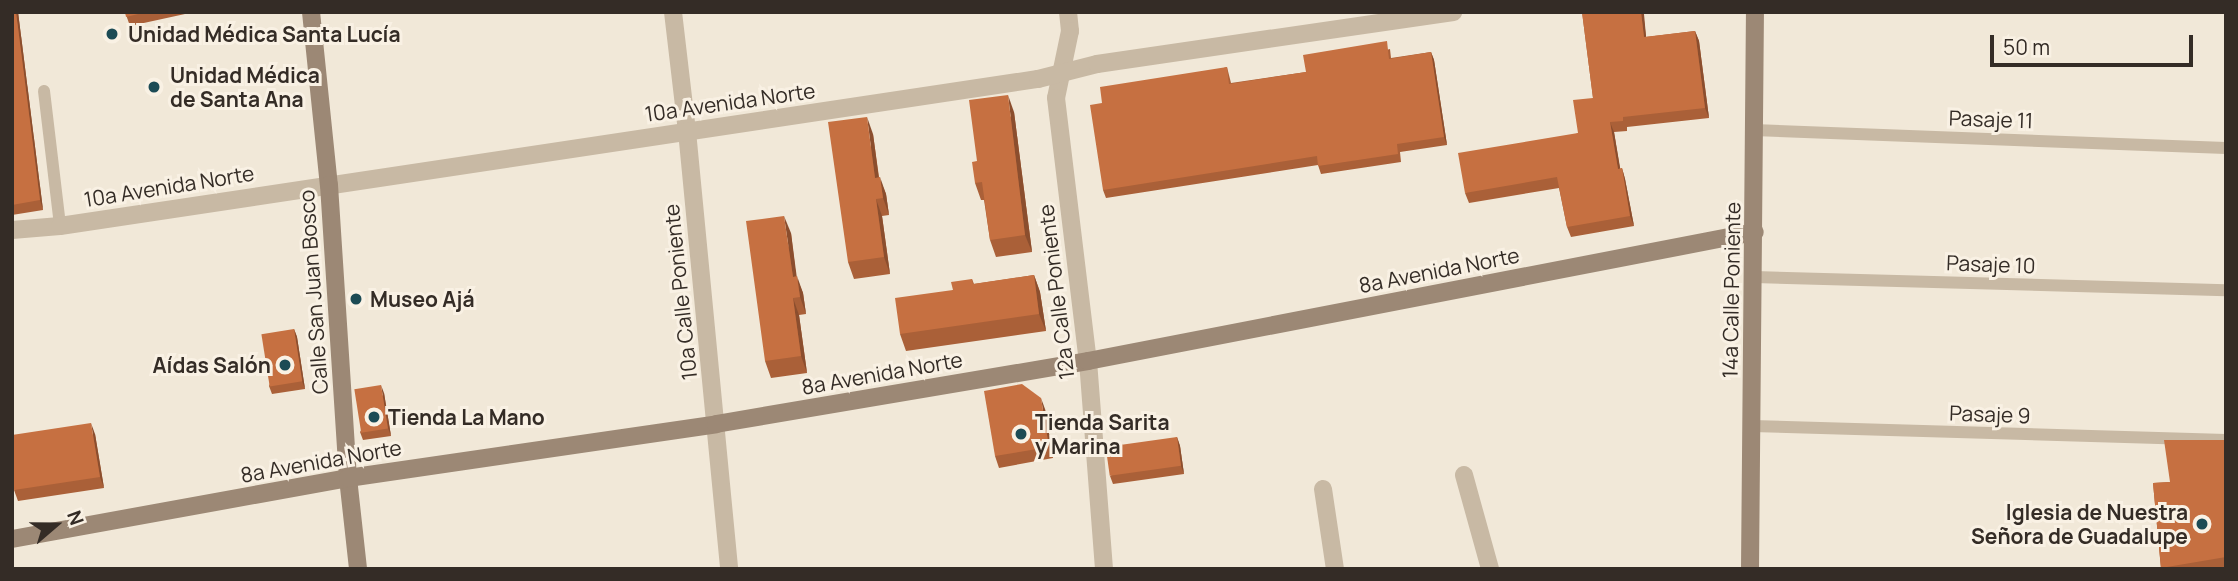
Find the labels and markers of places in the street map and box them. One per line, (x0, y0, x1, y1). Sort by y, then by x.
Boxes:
place label: Unidad Médica Santa Lucía (128, 21, 401, 47)
marker: Unidad Médica Santa Lucía (102, 24, 122, 44)
place label: Unidad Médica de Santa Ana (170, 62, 320, 112)
marker: Unidad Médica de Santa Ana (144, 77, 164, 97)
place label: Museo Ajá (370, 286, 475, 312)
marker: Museo Ajá (348, 291, 364, 307)
place label: Aídas Salón (152, 352, 271, 378)
marker: Aídas Salón (277, 357, 293, 373)
place label: Tienda La Mano (388, 404, 545, 430)
marker: Tienda La Mano (366, 409, 382, 425)
place label: Tienda Sarita y Marina (1035, 409, 1170, 459)
marker: Tienda Sarita y Marina (1013, 426, 1029, 442)
place label: Iglesia de Nuestra Señora de Guadalupe (1971, 499, 2188, 549)
marker: Iglesia de Nuestra Señora de Guadalupe (2194, 516, 2210, 532)

